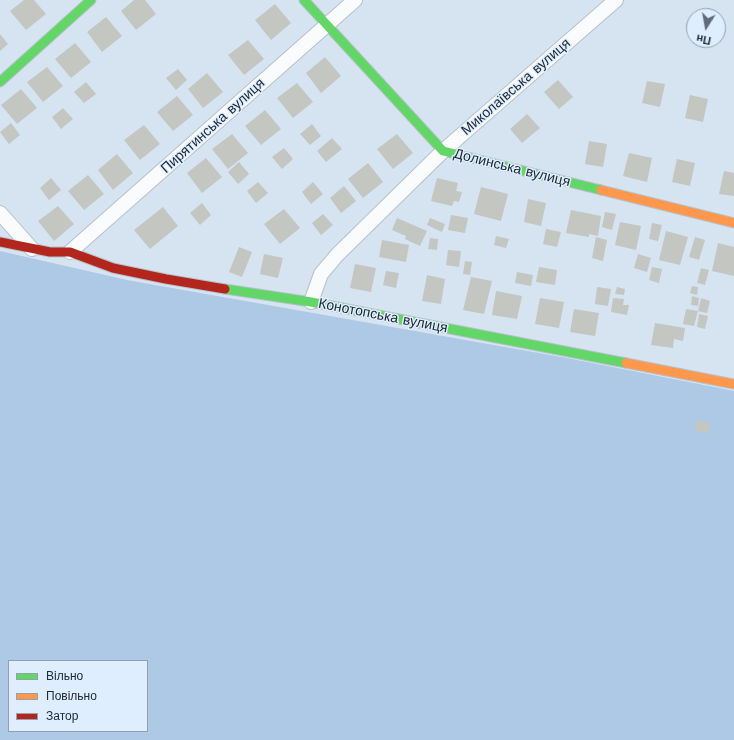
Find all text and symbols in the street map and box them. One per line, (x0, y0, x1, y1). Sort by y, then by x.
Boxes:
north arrow (686, 8, 726, 48)
text: Пн (695, 32, 712, 47)
street label: Миколаївська вулиця (458, 35, 574, 139)
street label: Пирятинська вулиця (158, 75, 268, 177)
street label: Долинська вулиця (452, 145, 572, 191)
street label: Конотопська вулиця (317, 295, 449, 337)
legend (8, 660, 148, 732)
text: Вільно (46, 669, 83, 683)
text: Повільно (46, 689, 97, 703)
text: Затор (46, 709, 78, 723)

